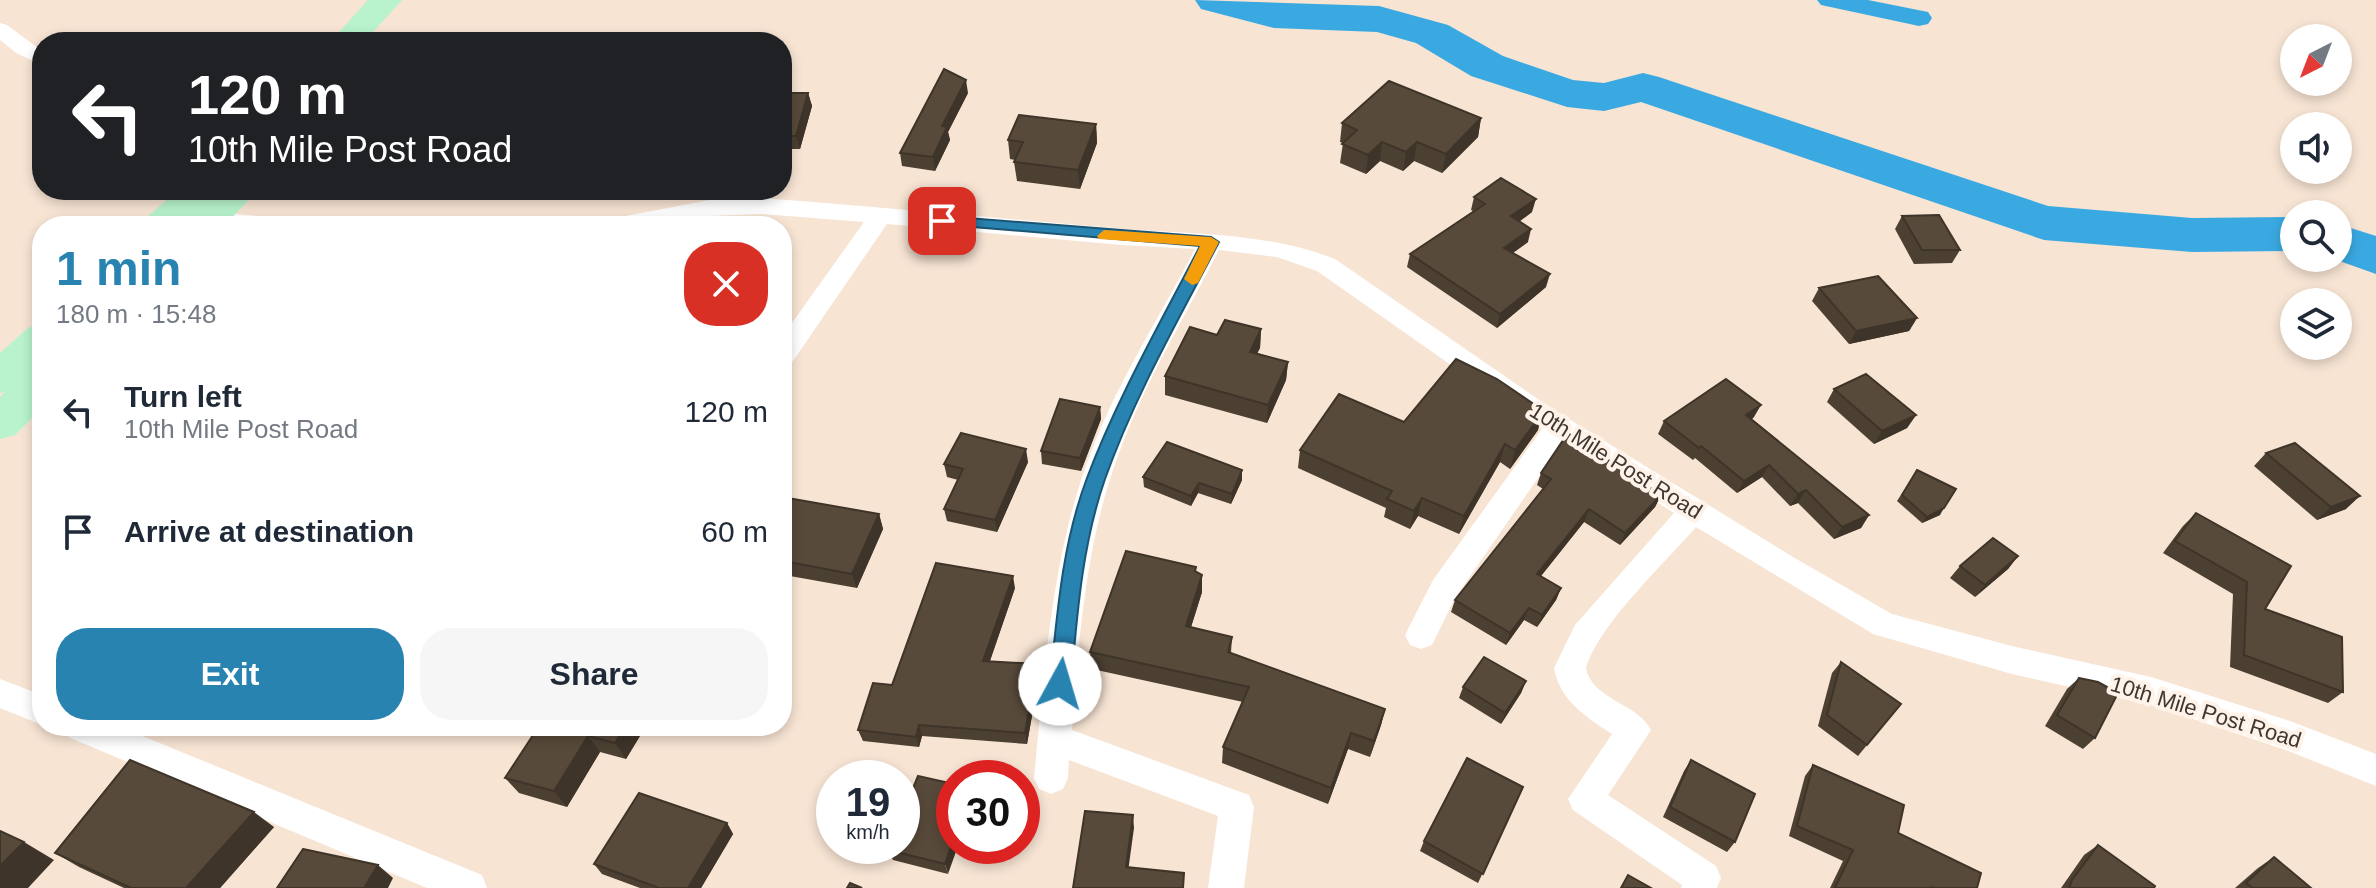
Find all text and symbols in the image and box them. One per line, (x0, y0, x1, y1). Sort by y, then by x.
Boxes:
north arrow (2280, 24, 2352, 96)
map controls (2280, 24, 2352, 360)
text: 120 m (188, 63, 347, 126)
icon: left (56, 64, 160, 168)
button: sound (2280, 112, 2352, 184)
text: 10th Mile Post Road (188, 129, 512, 170)
pin (908, 187, 976, 255)
icon: arrive (920, 199, 964, 243)
button: search (2280, 200, 2352, 272)
text: 1 min (56, 242, 181, 295)
button: close (684, 242, 768, 326)
button: layers (2280, 288, 2352, 360)
text: 180 m · 15:48 (56, 299, 216, 329)
text: Turn left (124, 380, 242, 413)
icon: left (56, 390, 100, 434)
text: 120 m (685, 395, 768, 428)
street label: 10th Mile Post Road (1525, 398, 1707, 524)
text: 10th Mile Post Road (124, 414, 358, 444)
icon: arrive (56, 510, 100, 554)
text: Arrive at destination (124, 515, 414, 548)
text: 60 m (701, 515, 768, 548)
button: Exit (56, 628, 404, 720)
button: Share (420, 628, 768, 720)
position arrow (1018, 642, 1102, 726)
street label: 10th Mile Post Road (2108, 671, 2304, 753)
speed limit sign: 30 (936, 760, 1040, 864)
text: 19 (846, 780, 890, 824)
text: km/h (846, 821, 890, 843)

